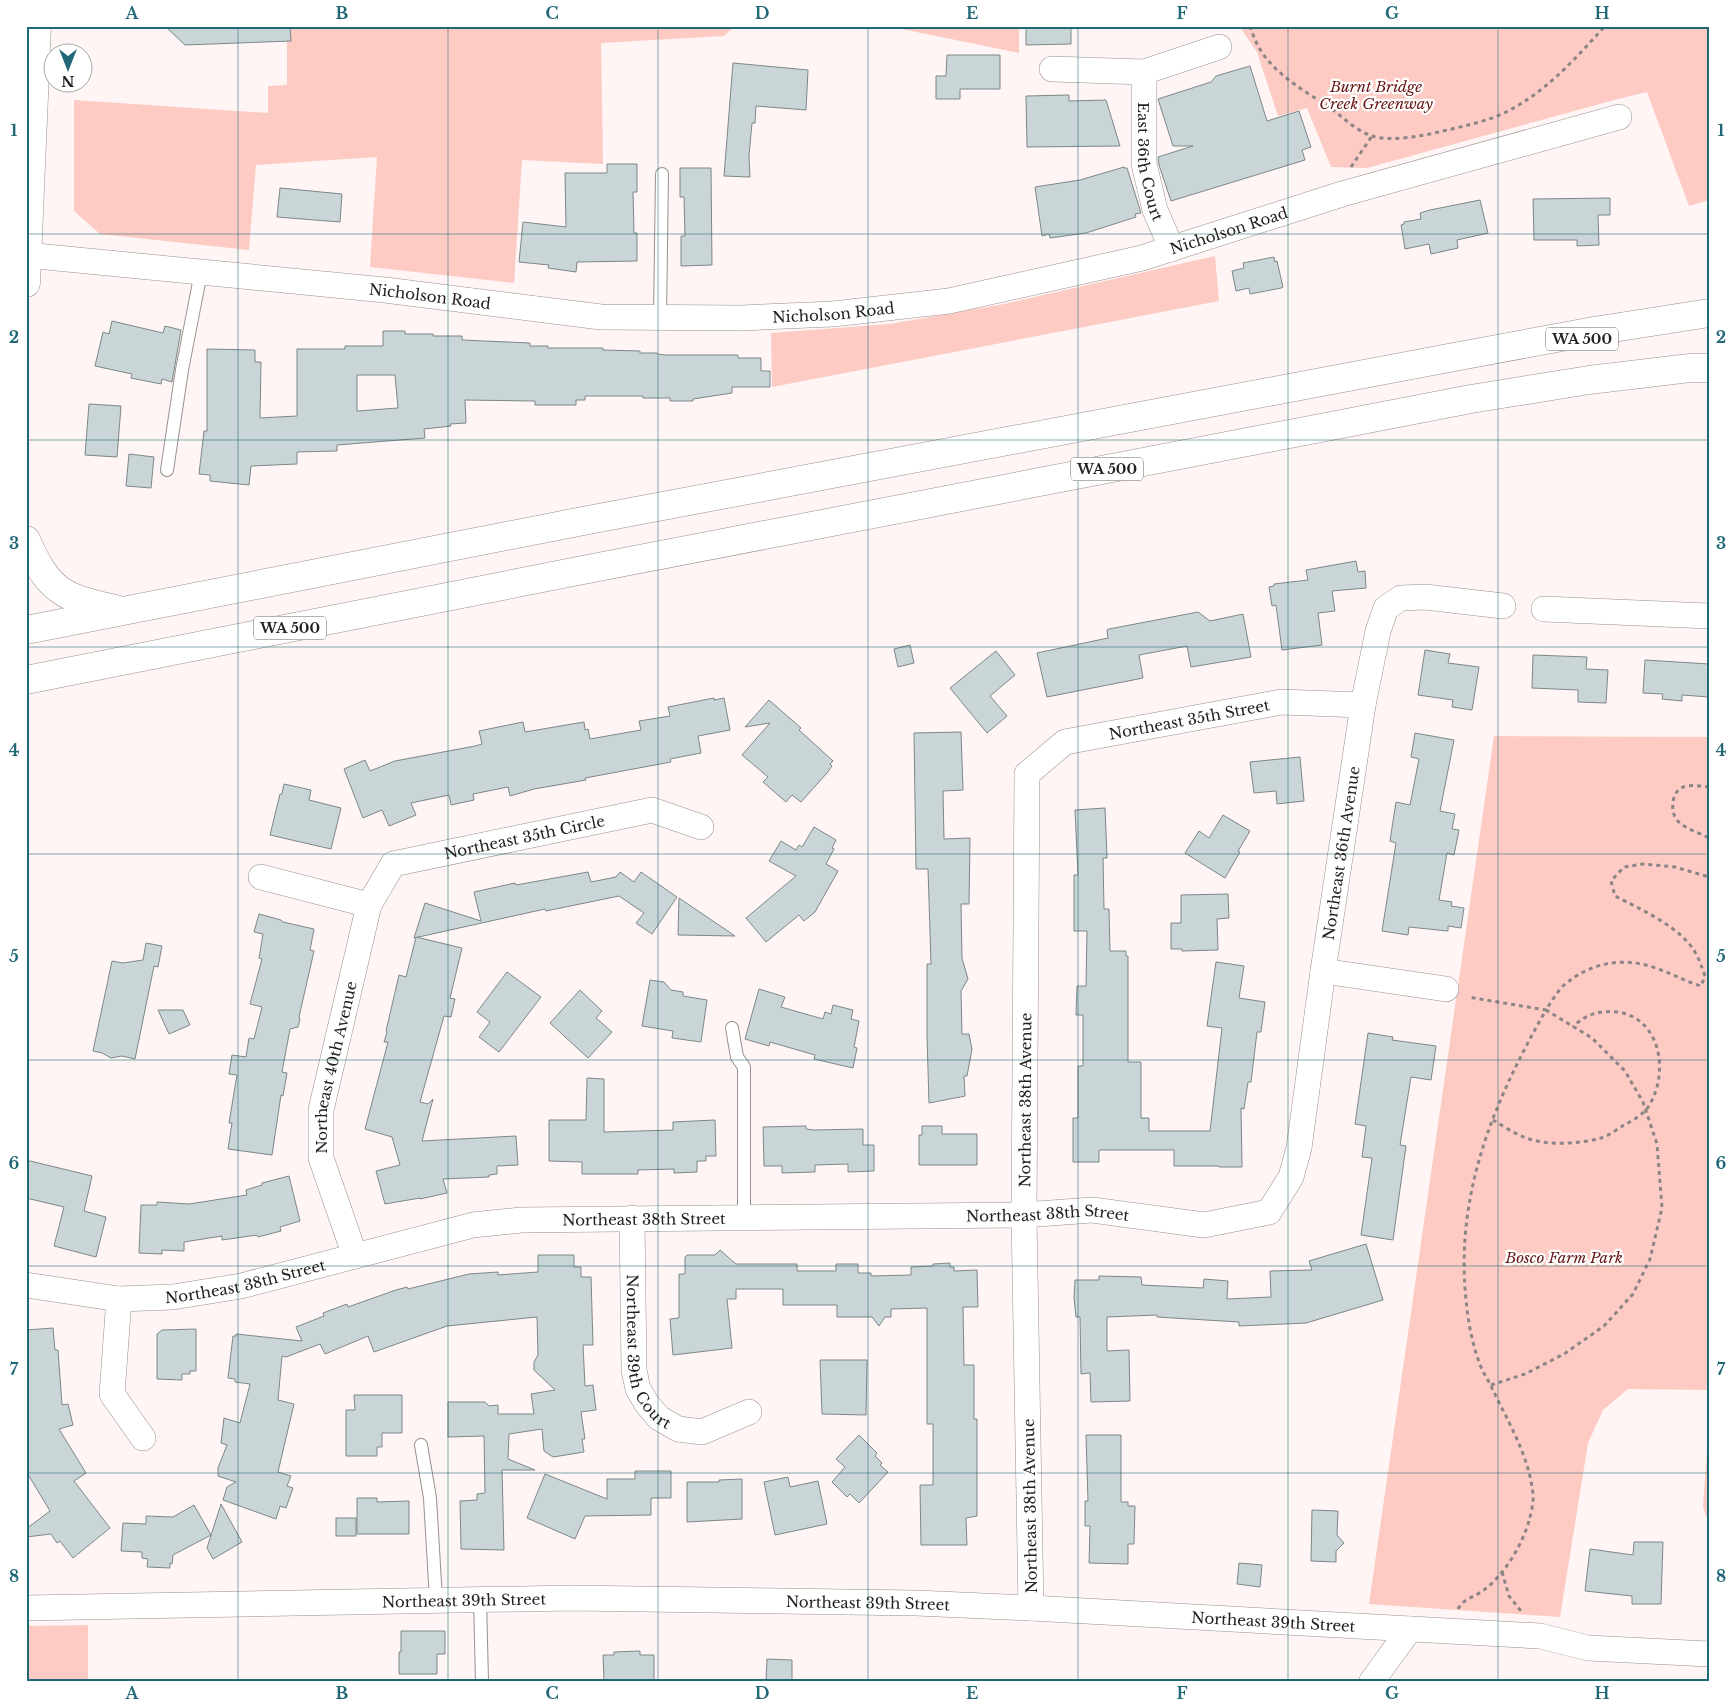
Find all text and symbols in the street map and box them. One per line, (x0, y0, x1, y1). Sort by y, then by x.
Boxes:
text: A (125, 3, 140, 23)
text: B (336, 3, 349, 23)
text: C (545, 3, 559, 23)
text: D (755, 3, 769, 23)
text: E (966, 3, 978, 23)
text: F (1176, 3, 1188, 23)
text: G (1385, 3, 1399, 23)
text: H (1594, 3, 1610, 23)
north arrow (42, 42, 92, 92)
text: N (61, 72, 75, 90)
park label: Burnt Bridge Creek Greenway (1319, 77, 1433, 113)
street label: East 36th Court (1134, 102, 1168, 224)
text: 1 (11, 120, 18, 140)
text: 1 (1718, 120, 1725, 140)
street label: Nicholson Road (1167, 202, 1290, 258)
street label: Nicholson Road (368, 279, 492, 313)
street label: Nicholson Road (772, 298, 896, 326)
text: 2 (9, 327, 19, 347)
text: 2 (1716, 327, 1726, 347)
road number: WA 500 (1546, 328, 1618, 350)
road number: WA 500 (1071, 458, 1143, 480)
text: 3 (9, 533, 19, 553)
text: 3 (1716, 533, 1726, 553)
road number: WA 500 (254, 616, 326, 640)
street label: Northeast 35th Street (1107, 695, 1271, 743)
text: 4 (9, 740, 19, 760)
text: 4 (1716, 740, 1726, 760)
street label: Northeast 36th Avenue (1318, 765, 1363, 941)
street label: Northeast 35th Circle (442, 811, 606, 863)
text: 5 (9, 946, 19, 966)
text: 5 (1716, 946, 1726, 966)
street label: Northeast 40th Avenue (312, 979, 360, 1154)
street label: Northeast 38th Avenue (1015, 1012, 1035, 1188)
text: 6 (9, 1153, 20, 1173)
text: 6 (1716, 1153, 1727, 1173)
street label: Northeast 38th Street (966, 1200, 1131, 1225)
street label: Northeast 38th Street (562, 1208, 726, 1229)
park label: Bosco Farm Park (1504, 1248, 1623, 1267)
street label: Northeast 38th Street (165, 1255, 328, 1307)
street label: Northeast 39th Court (623, 1274, 675, 1433)
text: 7 (10, 1359, 19, 1379)
text: 7 (1717, 1359, 1726, 1379)
street label: Northeast 38th Avenue (1019, 1418, 1041, 1594)
text: 8 (9, 1566, 19, 1586)
text: 8 (1716, 1566, 1726, 1586)
street label: Northeast 39th Street (382, 1589, 546, 1611)
street label: Northeast 39th Street (786, 1592, 951, 1614)
street label: Northeast 39th Street (1191, 1607, 1356, 1635)
text: A (125, 1683, 140, 1703)
text: B (336, 1683, 349, 1703)
text: C (545, 1683, 559, 1703)
text: D (755, 1683, 769, 1703)
text: E (966, 1683, 978, 1703)
text: F (1176, 1683, 1188, 1703)
text: G (1385, 1683, 1399, 1703)
text: H (1594, 1683, 1610, 1703)

